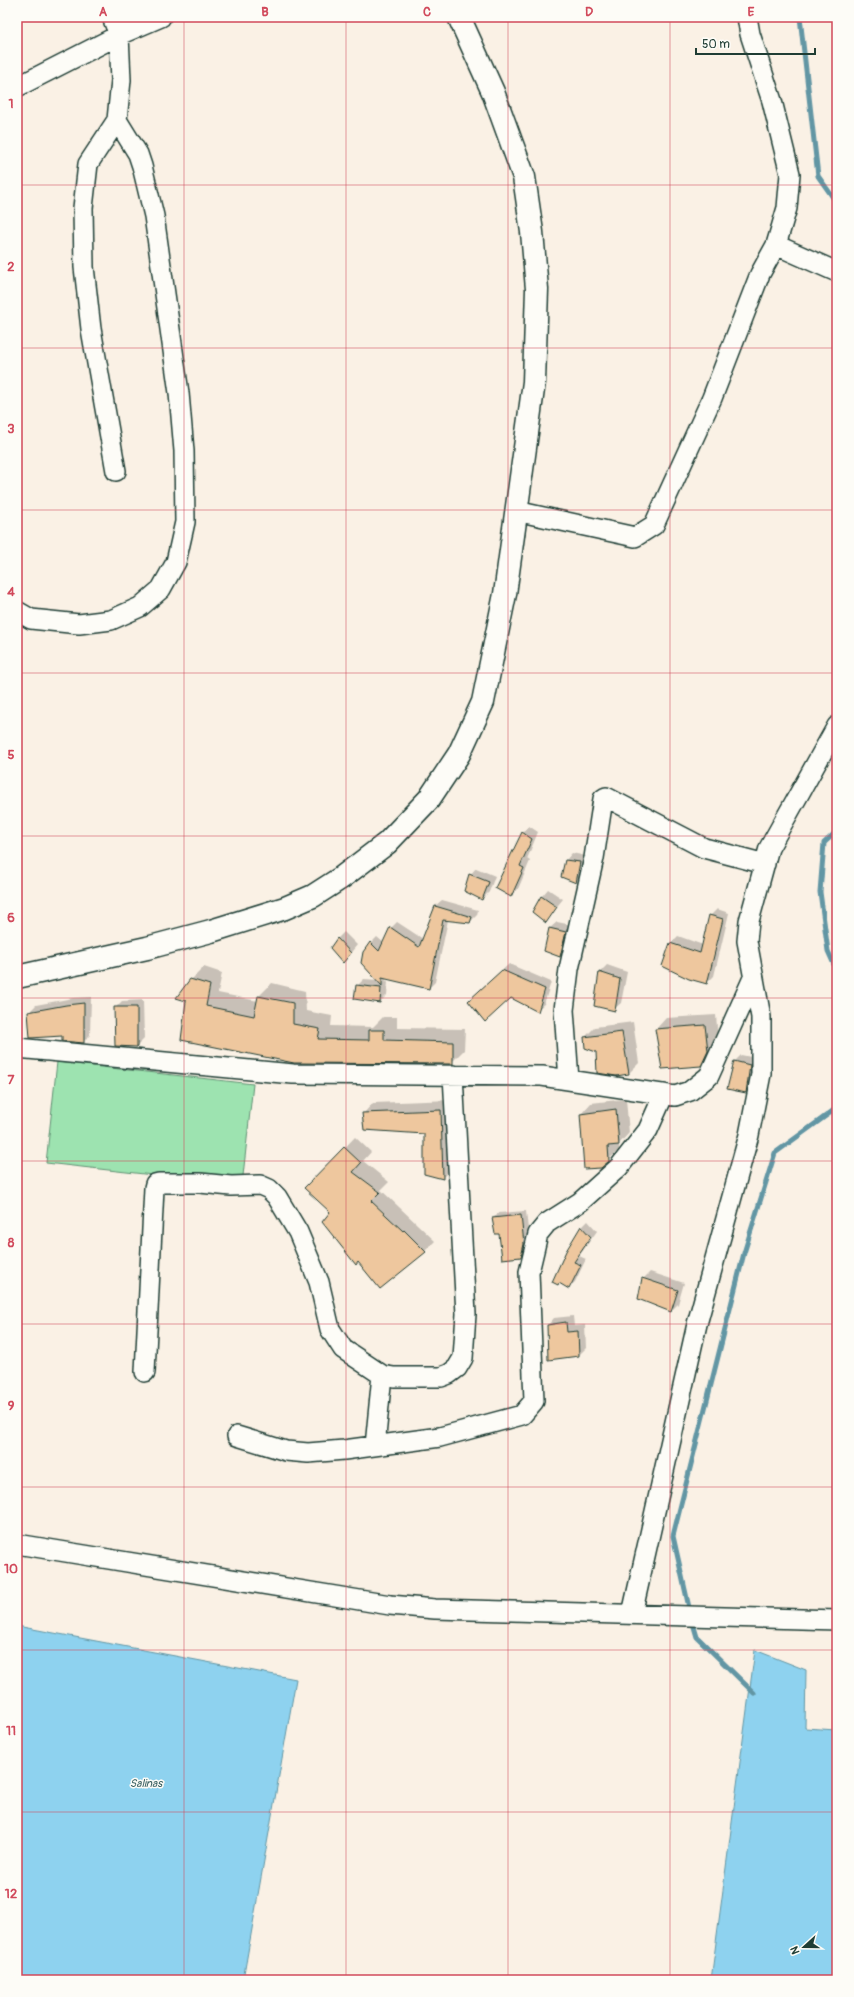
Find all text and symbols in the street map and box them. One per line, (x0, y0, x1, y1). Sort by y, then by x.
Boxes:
text: A (99, 4, 108, 20)
text: B (261, 4, 269, 20)
text: C (423, 4, 431, 20)
text: D (585, 4, 593, 20)
text: E (748, 4, 755, 20)
scale bar (696, 30, 815, 56)
text: 50 m (702, 37, 730, 52)
text: 1 (8, 96, 14, 112)
text: 2 (7, 259, 15, 275)
text: 3 (7, 421, 15, 437)
text: 4 (7, 584, 15, 600)
text: 5 (7, 747, 15, 763)
text: 6 (7, 910, 15, 926)
text: 7 (8, 1072, 15, 1088)
text: 8 (8, 1235, 15, 1251)
text: 9 (8, 1398, 15, 1414)
text: 10 (4, 1561, 18, 1577)
text: 11 (6, 1723, 16, 1739)
water label: Salinas (130, 1777, 163, 1790)
text: 12 (5, 1886, 17, 1902)
north arrow (784, 1927, 824, 1967)
text: N (788, 1944, 803, 1956)

